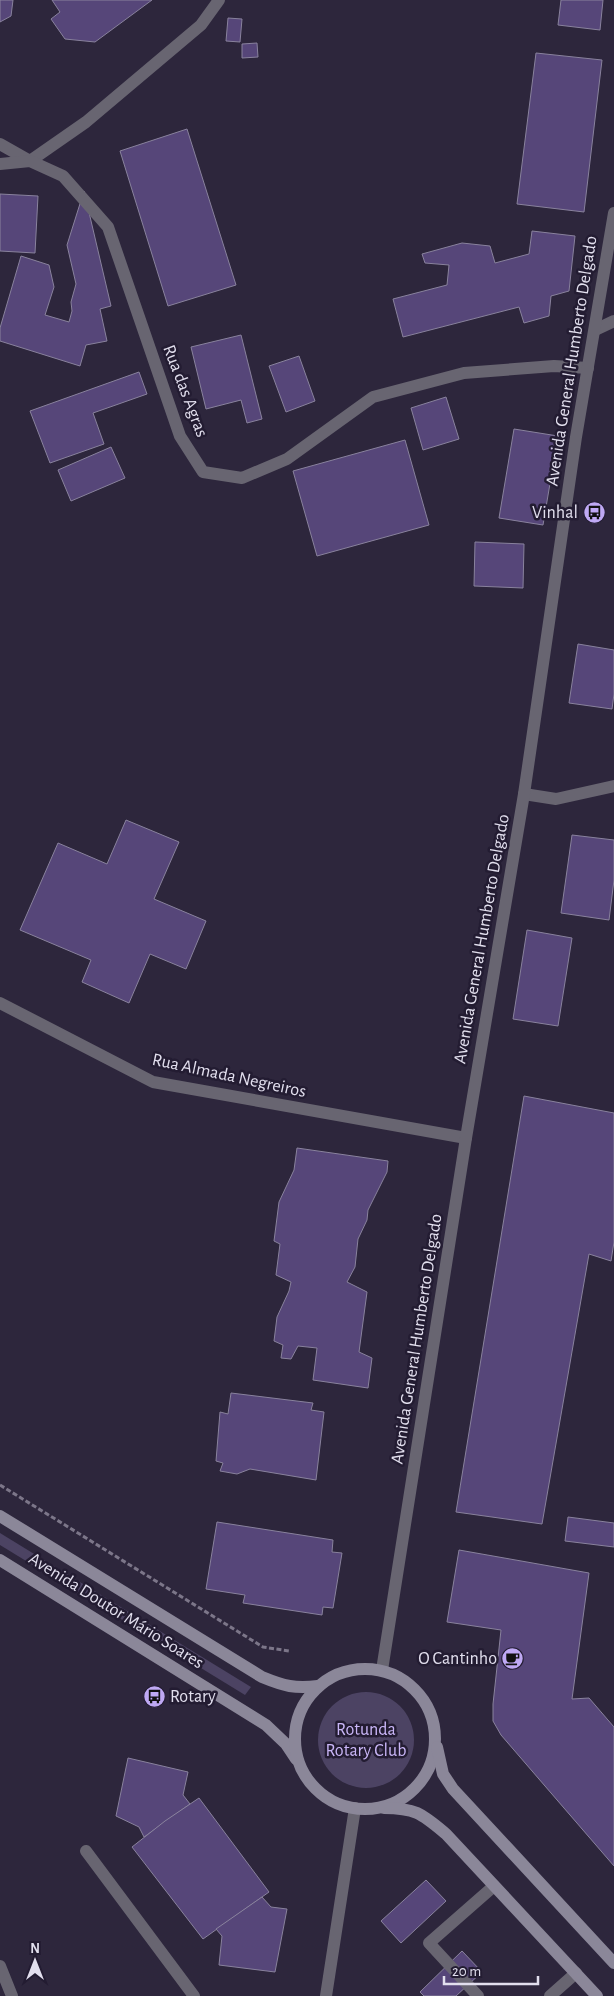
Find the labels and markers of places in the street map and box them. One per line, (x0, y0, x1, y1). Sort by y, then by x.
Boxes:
bus stop icon: Vinhal (582, 501, 606, 525)
place label: Vinhal (532, 504, 578, 522)
cafe icon: O Cantinho (501, 1647, 525, 1671)
place label: O Cantinho (418, 1650, 497, 1668)
bus stop icon: Rotary (142, 1685, 166, 1709)
place label: Rotary (170, 1688, 216, 1706)

